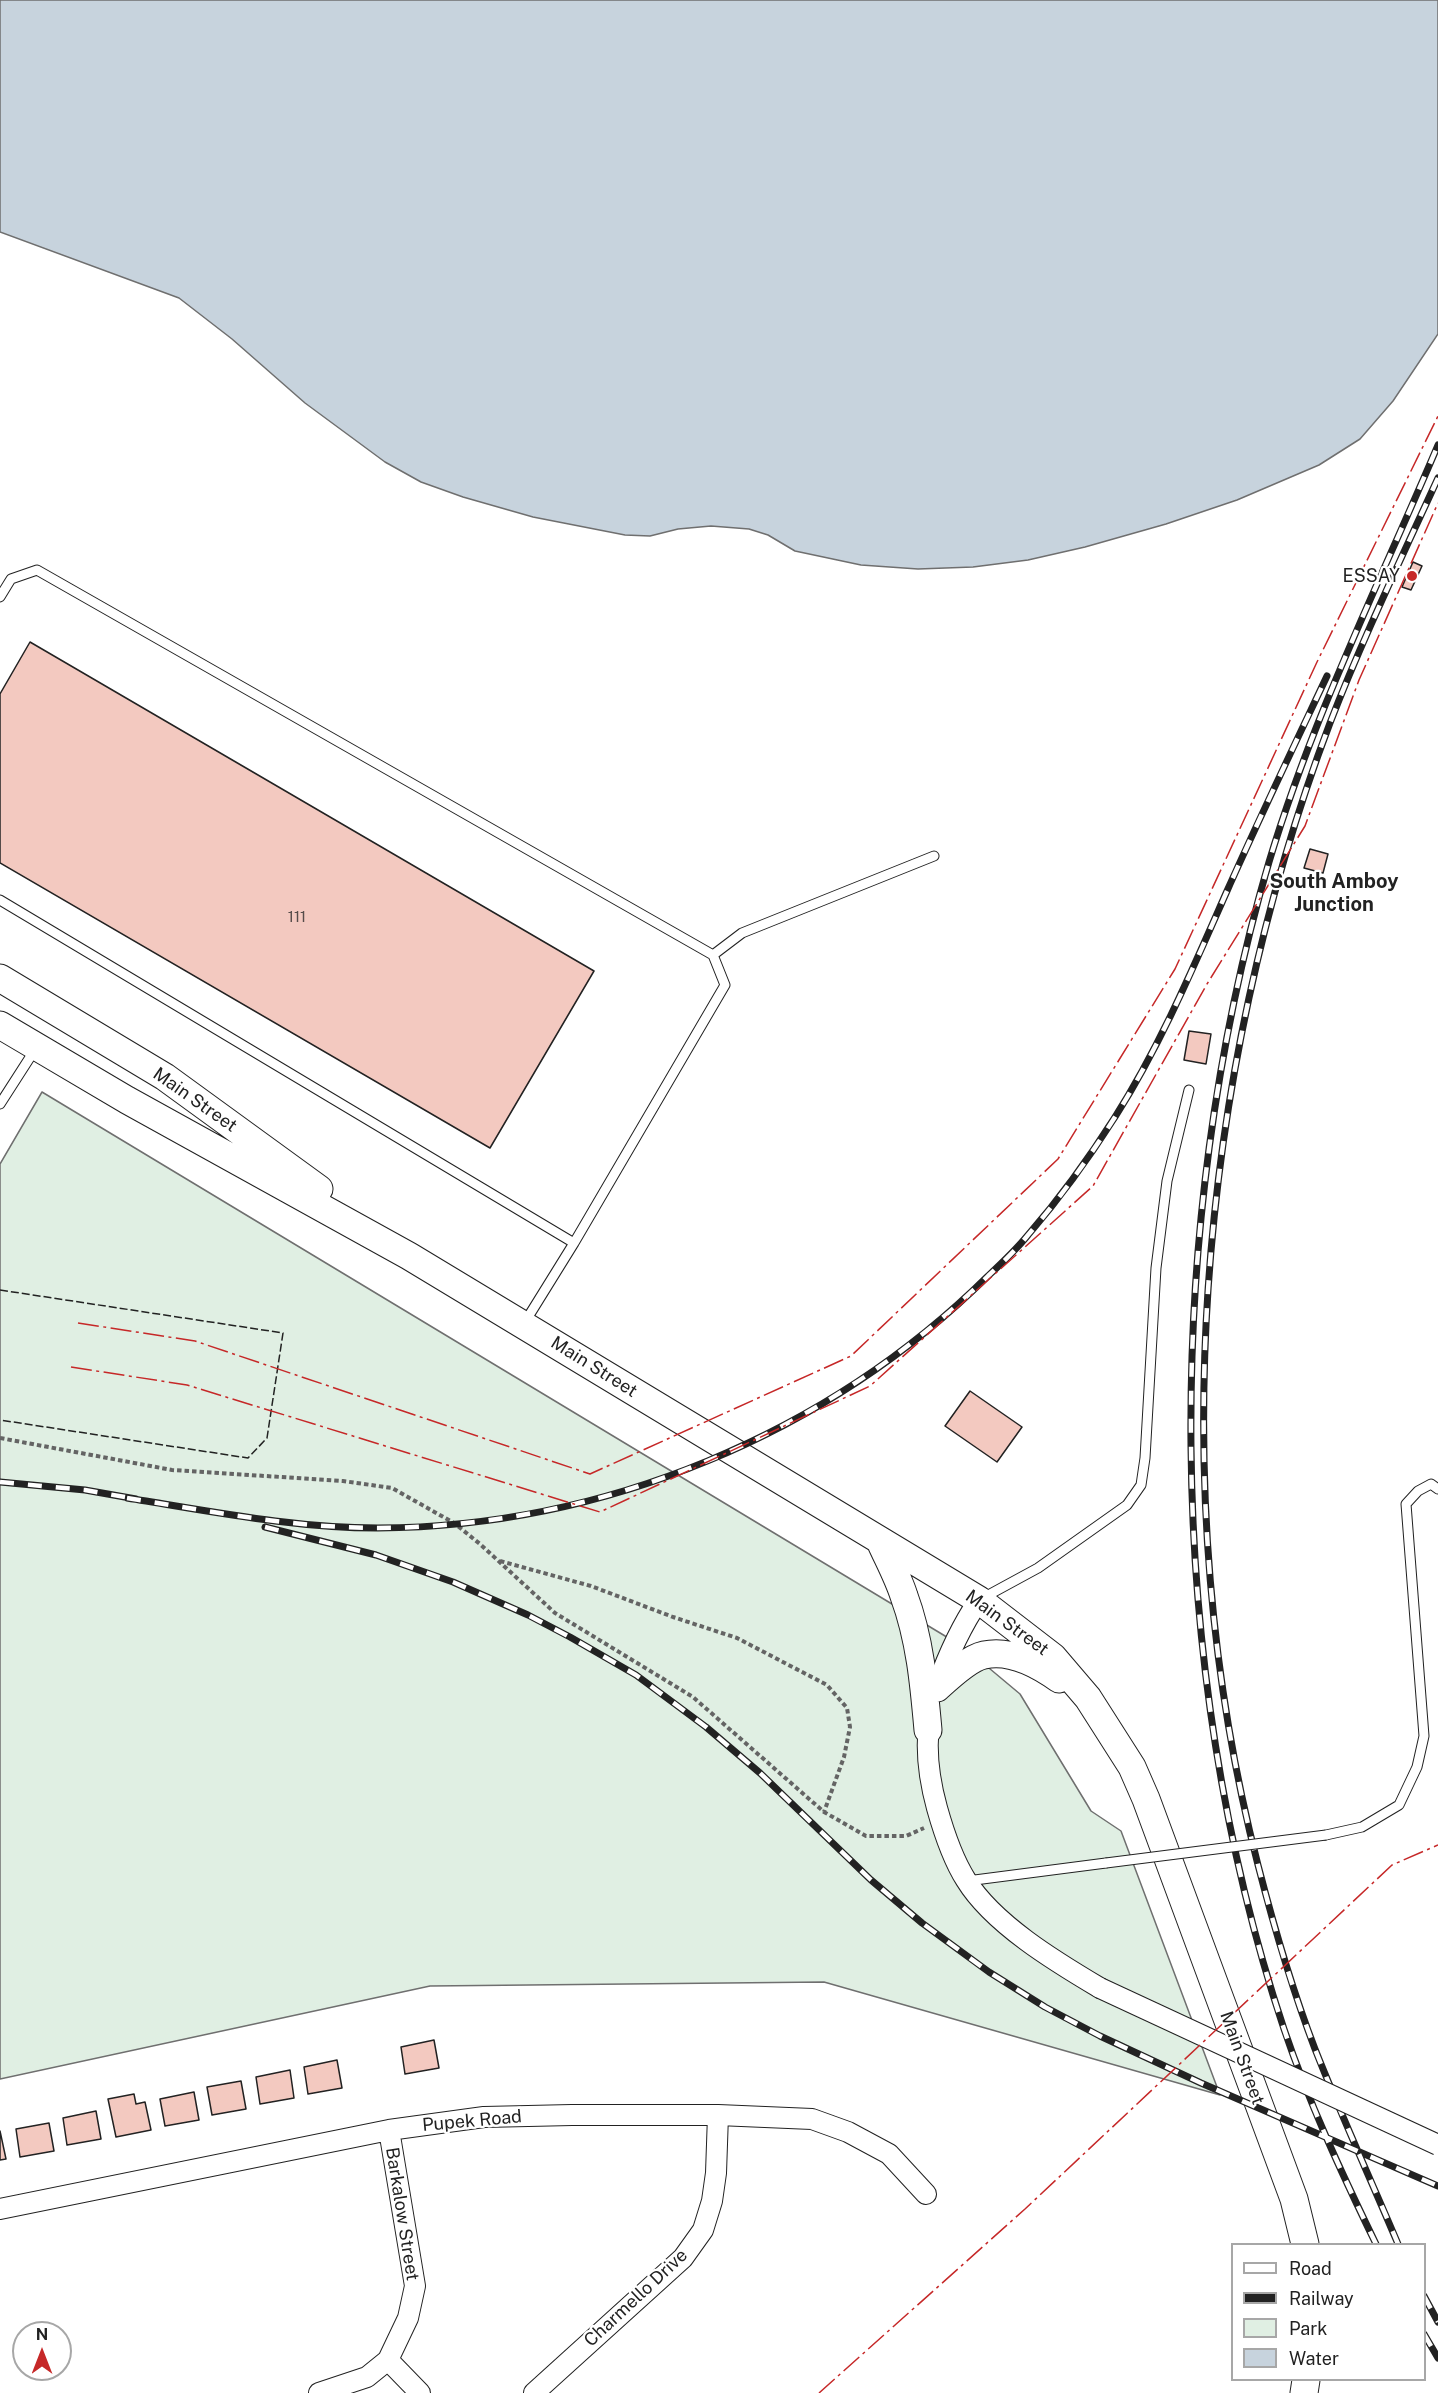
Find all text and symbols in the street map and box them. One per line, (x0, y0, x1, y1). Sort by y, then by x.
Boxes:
place label: ESSAY (1342, 565, 1400, 587)
marker: ESSAY (1405, 569, 1419, 583)
district label: South Amboy Junction (1270, 870, 1398, 917)
house number: 111 (288, 908, 306, 926)
street label: Main Street (149, 1063, 241, 1137)
street label: Main Street (547, 1332, 641, 1402)
street label: Main Street (961, 1586, 1053, 1660)
street label: Main Street (1215, 2008, 1269, 2108)
street label: Pupek Road (421, 2106, 523, 2136)
street label: Barkalow Street (381, 2146, 423, 2282)
legend (1231, 2243, 1426, 2381)
street label: Charmello Drive (580, 2245, 692, 2351)
text: Road (1289, 2258, 1332, 2279)
text: Railway (1289, 2288, 1354, 2309)
text: Park (1289, 2318, 1327, 2339)
north arrow (12, 2321, 72, 2381)
text: N (36, 2325, 48, 2344)
text: Water (1289, 2348, 1339, 2369)

